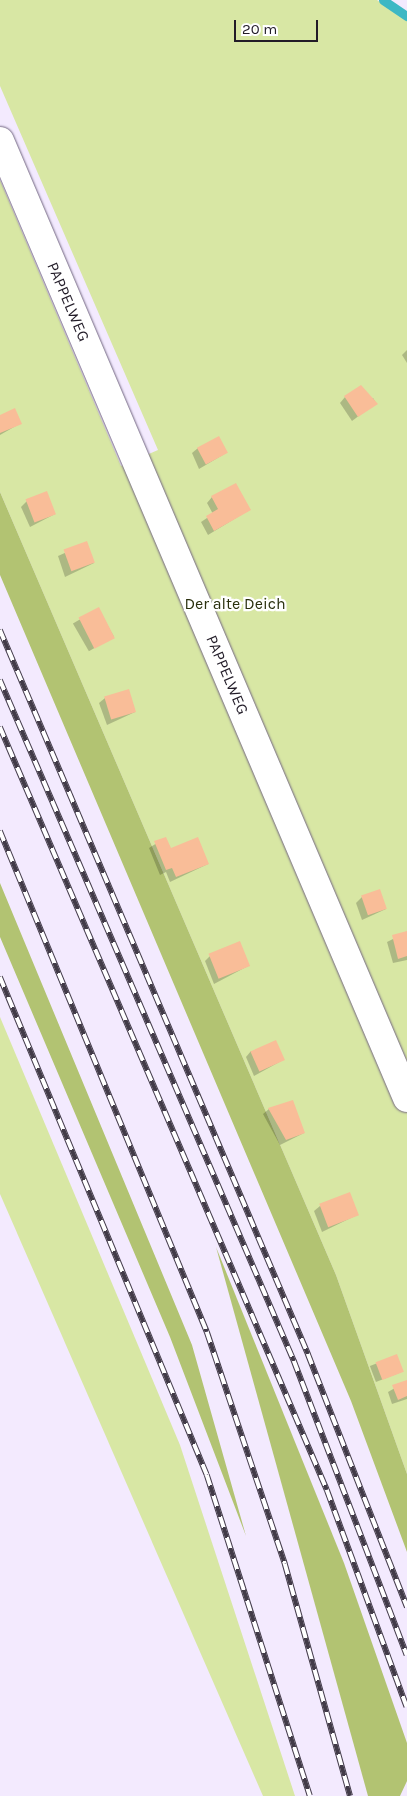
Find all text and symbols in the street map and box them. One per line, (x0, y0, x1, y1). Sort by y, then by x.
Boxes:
scale bar (237, 10, 321, 42)
text: 20 m (242, 20, 277, 38)
street label: PAPPELWEG (43, 259, 93, 345)
park label: Der alte Deich (184, 594, 286, 614)
street label: PAPPELWEG (202, 632, 252, 718)

